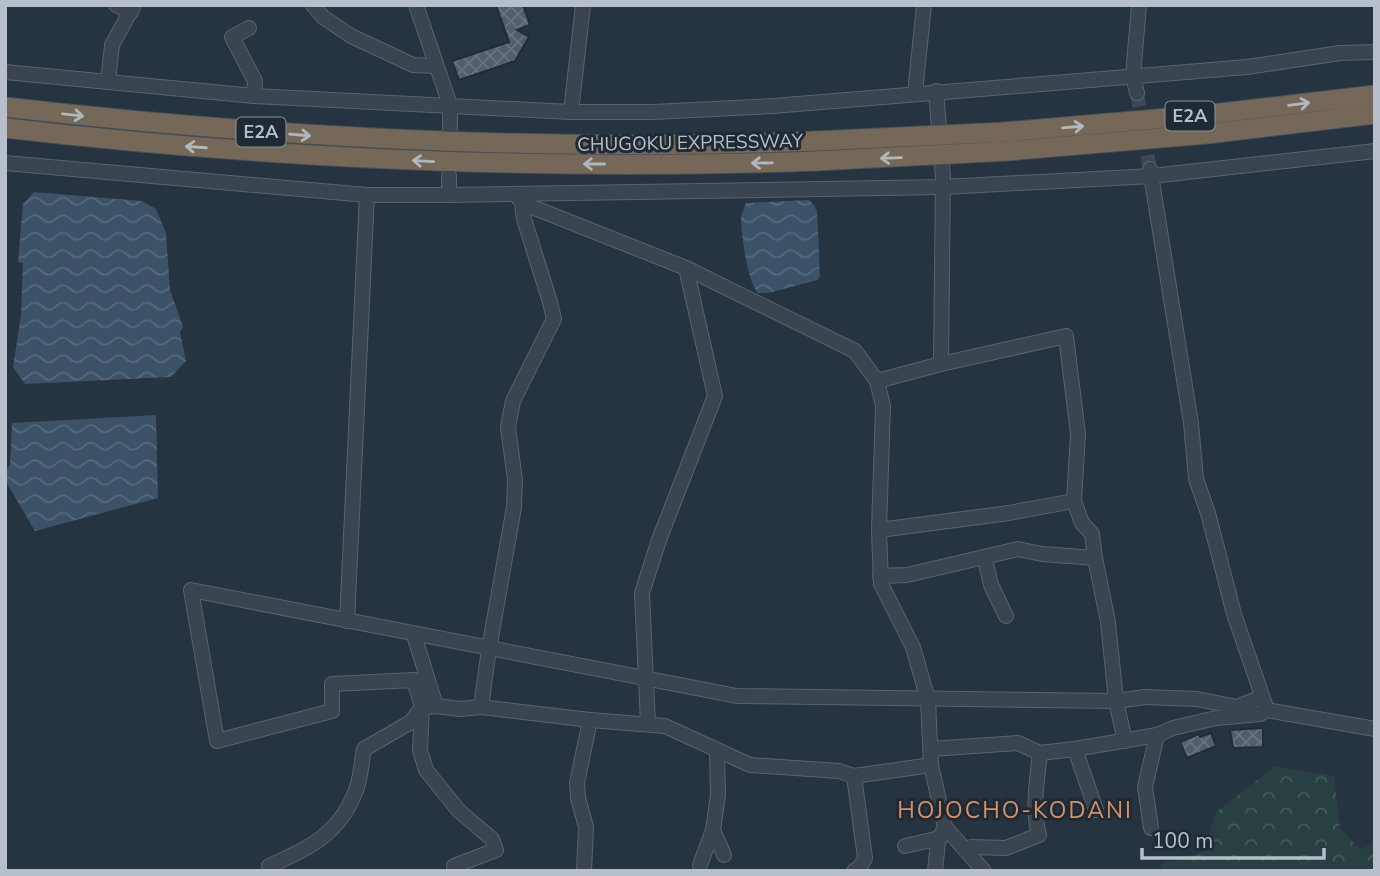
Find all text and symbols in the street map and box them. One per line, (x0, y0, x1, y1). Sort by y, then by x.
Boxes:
one-way arrow (1287, 97, 1310, 110)
road number: E2A (1166, 102, 1214, 131)
one-way arrow (61, 109, 84, 122)
road number: E2A (236, 118, 286, 146)
one-way arrow (1061, 120, 1084, 133)
street label: CHUGOKU EXPRESSWAY (577, 128, 804, 158)
one-way arrow (288, 129, 310, 142)
one-way arrow (186, 140, 208, 153)
one-way arrow (880, 151, 903, 165)
one-way arrow (412, 155, 435, 168)
one-way arrow (751, 156, 774, 169)
one-way arrow (582, 157, 605, 171)
district label: HOJOCHO-KODANI (897, 795, 1133, 826)
scale bar (1142, 816, 1324, 860)
text: 100 m (1152, 827, 1213, 855)

